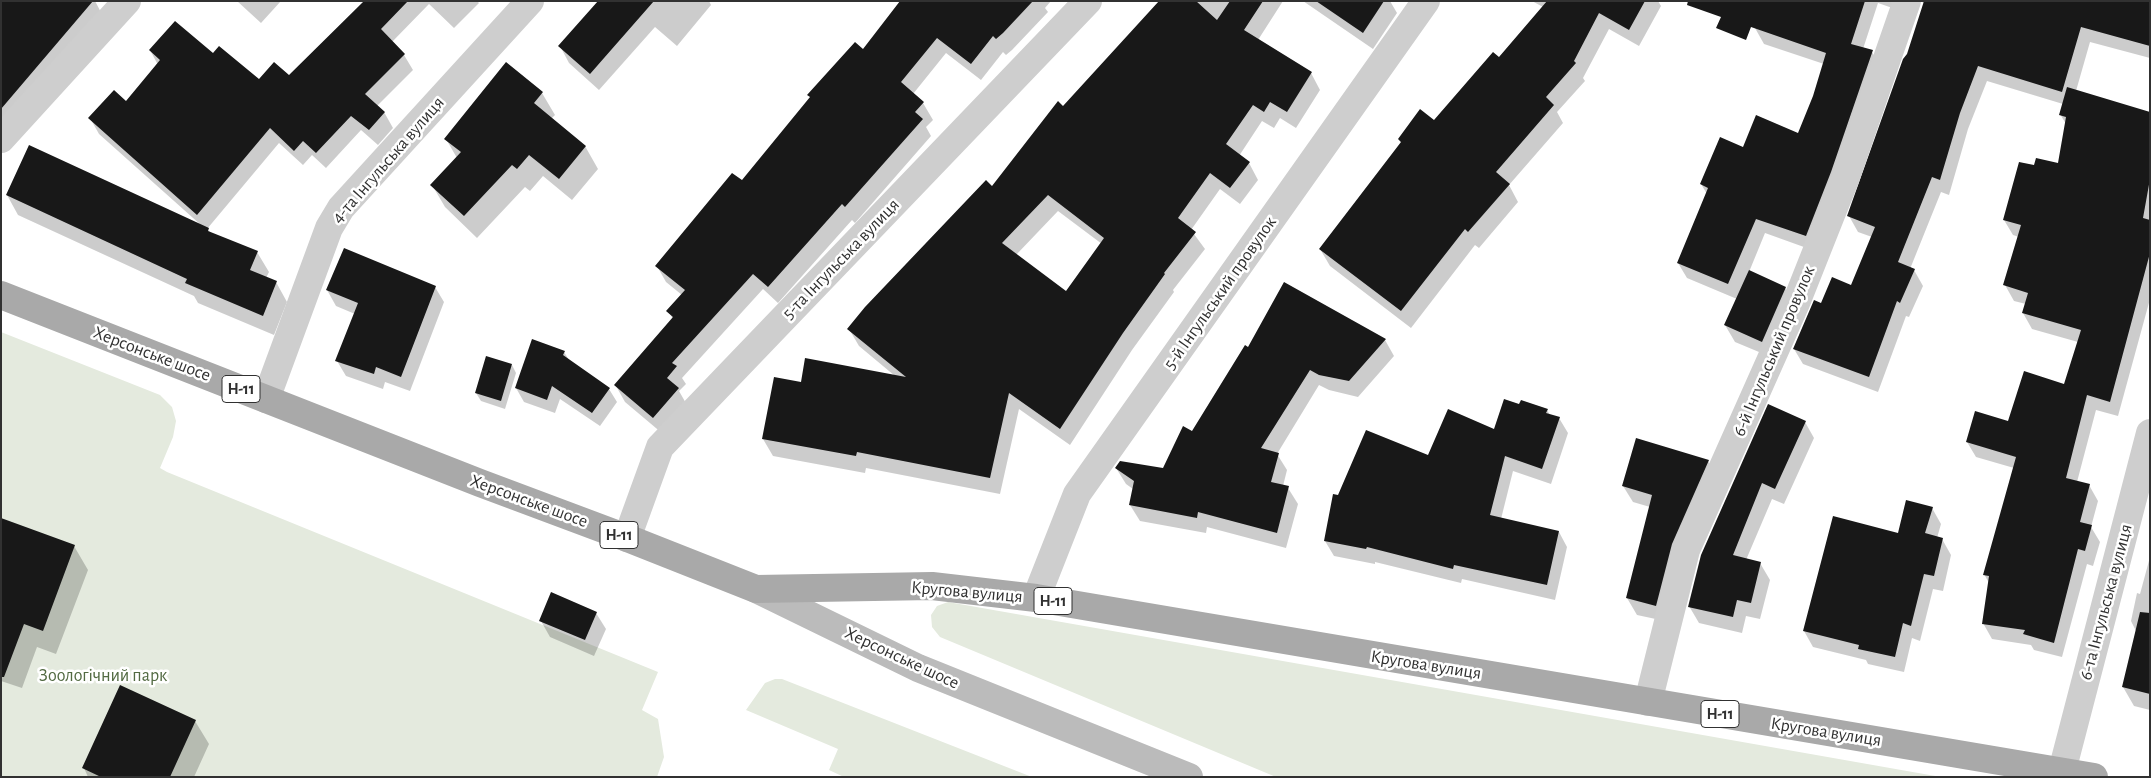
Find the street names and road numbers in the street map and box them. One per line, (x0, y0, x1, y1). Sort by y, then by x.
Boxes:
street label: 4-та Інгульська вулиця (327, 92, 449, 228)
street label: 5-та Інгульська вулиця (778, 194, 904, 324)
street label: 5-й Інгульський провулок (1159, 212, 1281, 374)
street label: 6-й Інгульський провулок (1728, 263, 1820, 439)
street label: Херсонське шосе (90, 322, 214, 386)
road number: Н-11 (222, 376, 260, 402)
street label: Херсонське шосе (467, 470, 591, 532)
road number: Н-11 (600, 522, 638, 548)
street label: 6-та Інгульська вулиця (2075, 522, 2137, 682)
street label: Кругова вулиця (910, 576, 1024, 608)
road number: Н-11 (1034, 588, 1072, 614)
street label: Херсонське шосе (841, 622, 963, 694)
street label: Кругова вулиця (1369, 646, 1483, 684)
road number: Н-11 (1701, 701, 1739, 728)
street label: Кругова вулиця (1769, 713, 1883, 751)

